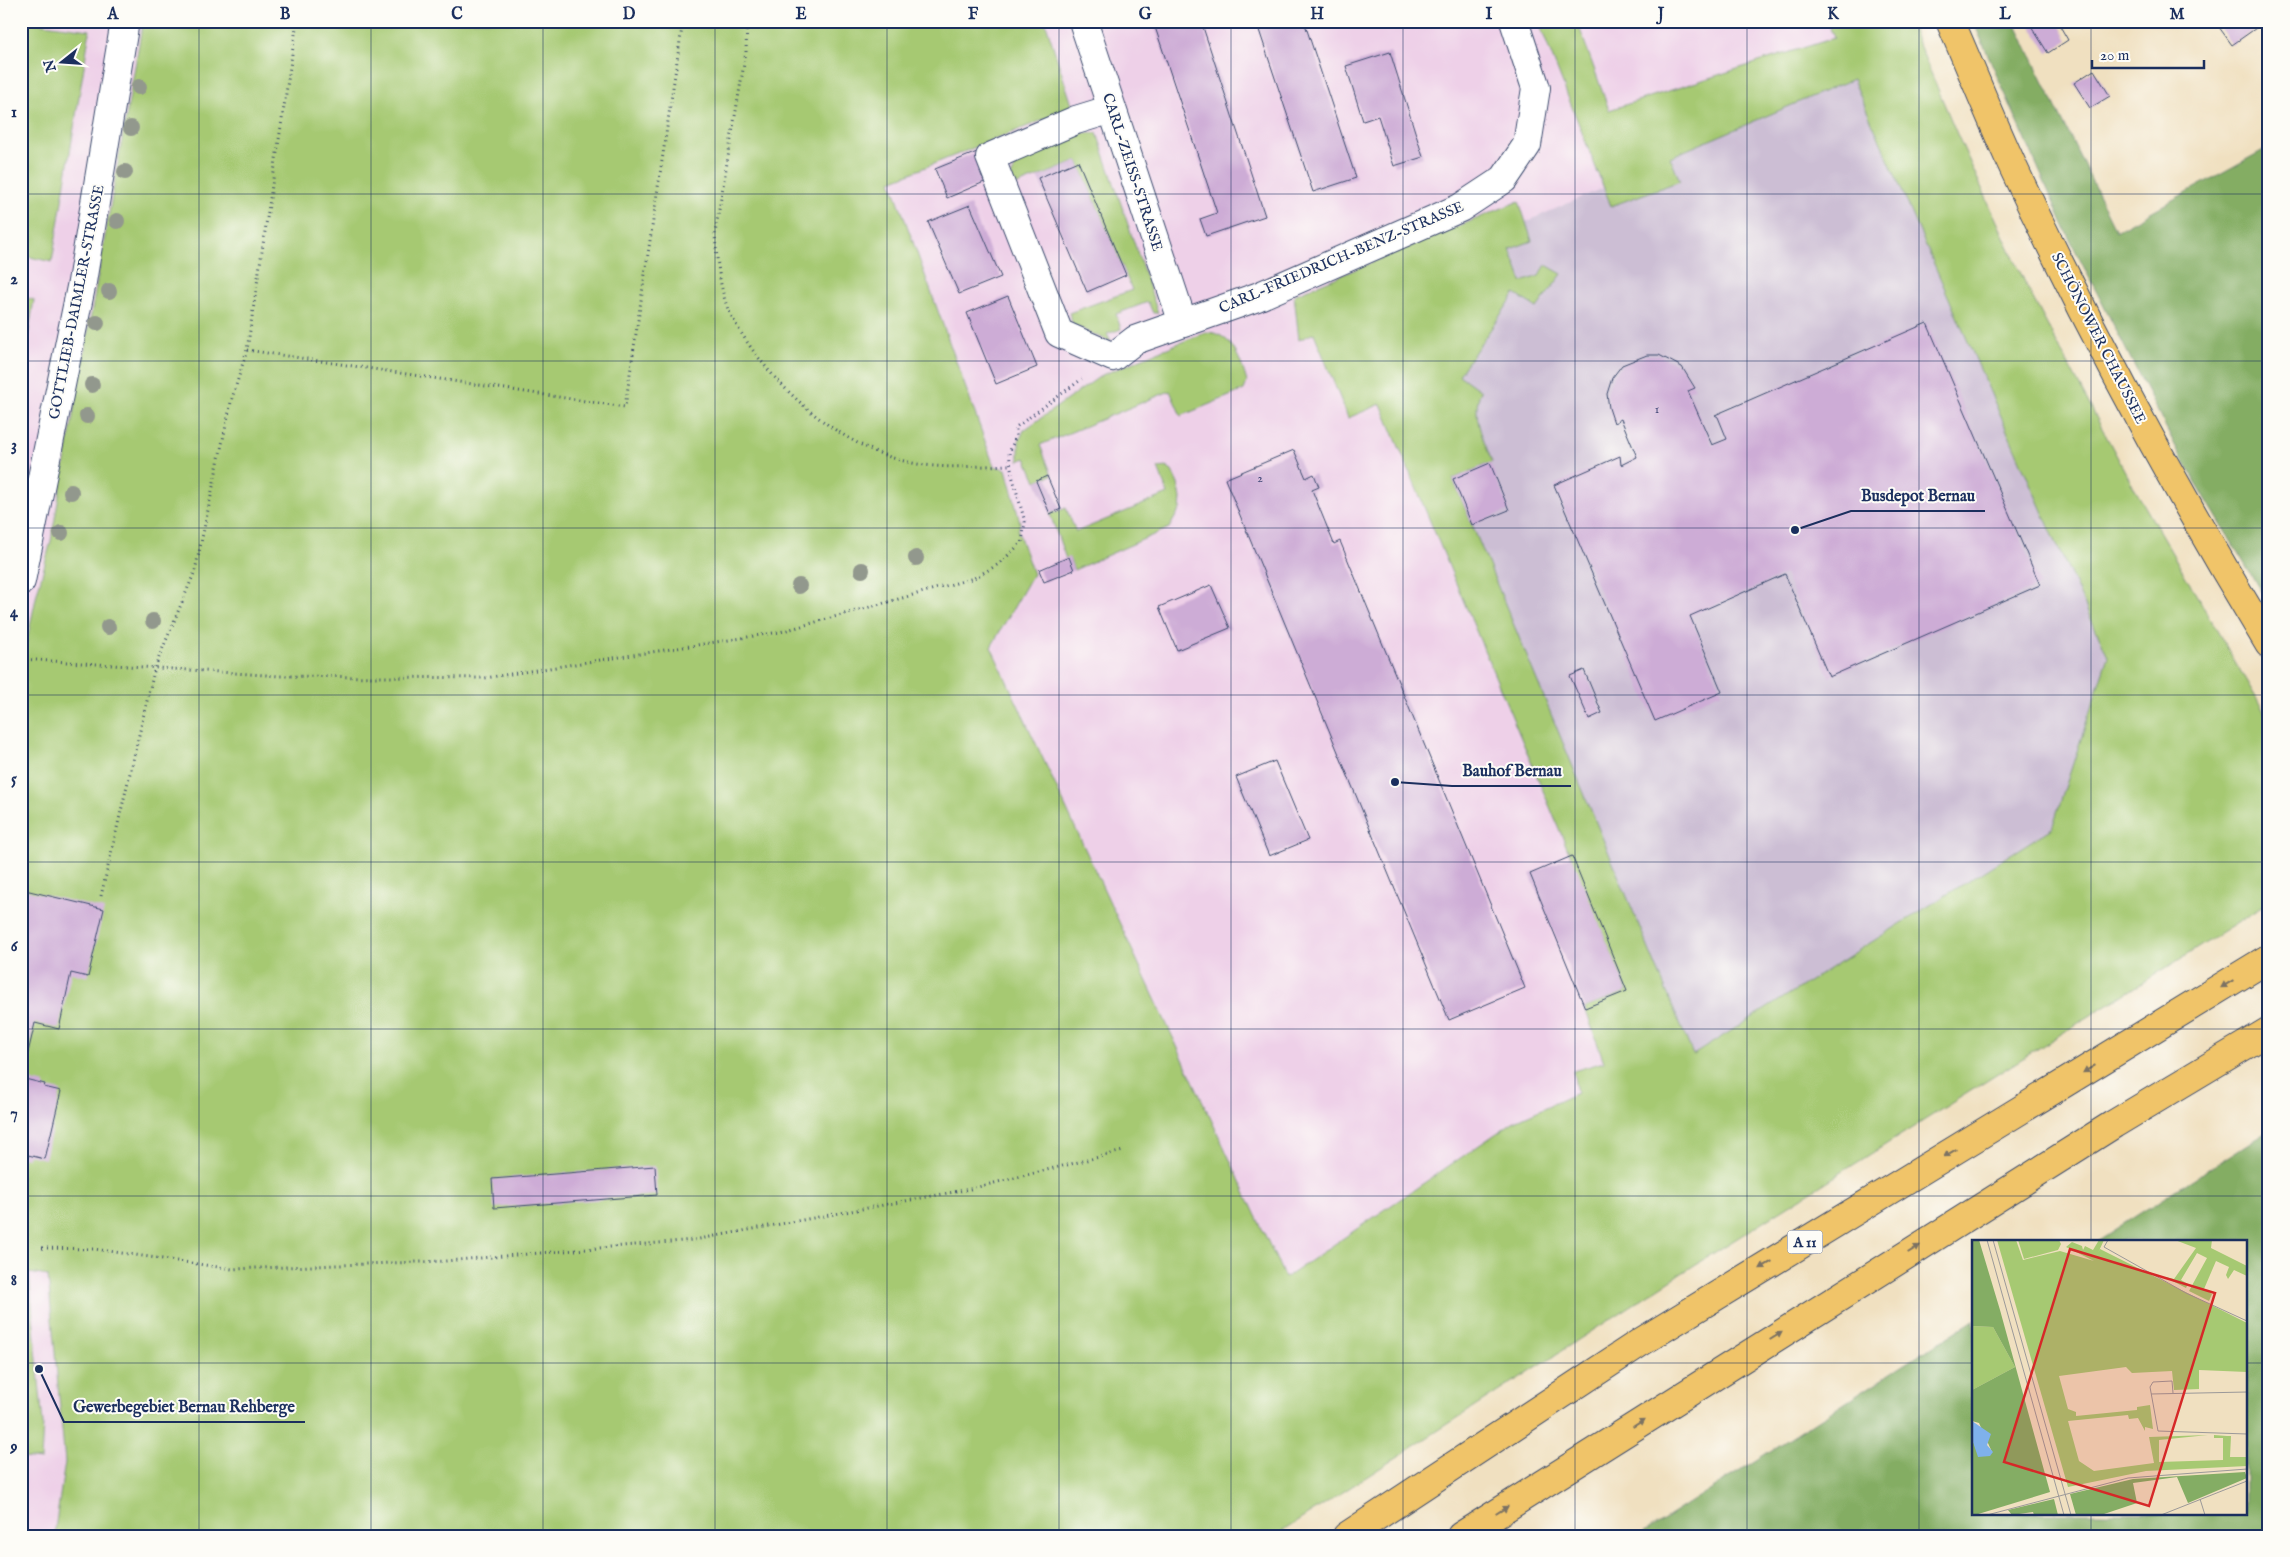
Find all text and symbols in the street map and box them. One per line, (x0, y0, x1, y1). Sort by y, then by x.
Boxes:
text: A (107, 5, 120, 25)
text: B (280, 5, 291, 25)
text: C (451, 5, 463, 25)
text: D (623, 5, 636, 25)
text: E (795, 5, 807, 25)
text: F (968, 5, 979, 25)
text: G (1139, 5, 1152, 25)
text: H (1310, 5, 1324, 25)
text: I (1486, 5, 1493, 25)
text: J (1656, 5, 1665, 25)
text: K (1827, 5, 1840, 25)
text: L (1999, 5, 2011, 25)
text: M (2169, 5, 2185, 25)
north arrow (38, 38, 88, 88)
scale bar (2092, 38, 2205, 70)
text: 20 m (2100, 46, 2130, 65)
text: N (40, 57, 61, 75)
street label: CARL-ZEISS-STRASSE (1098, 91, 1167, 254)
text: 1 (11, 103, 17, 123)
street label: GOTTLIEB-DAIMLER-STRASSE (44, 183, 109, 421)
street label: CARL-FRIEDRICH-BENZ-STRASSE (1216, 197, 1466, 318)
street label: SCHÖNOWER CHAUSSEE (2047, 249, 2150, 427)
text: 2 (10, 270, 18, 290)
house number: 1 (1655, 402, 1659, 417)
text: 3 (11, 436, 17, 456)
house number: 2 (1257, 471, 1263, 486)
callout: Busdepot Bernau (1851, 480, 1985, 511)
text: Busdepot Bernau (1861, 487, 1976, 507)
text: 4 (10, 603, 19, 623)
callout: Bauhof Bernau (1452, 755, 1571, 786)
text: Bauhof Bernau (1462, 762, 1563, 782)
text: 5 (11, 770, 17, 790)
text: 6 (11, 937, 19, 957)
one-way arrow (2221, 979, 2234, 988)
one-way arrow (2082, 1064, 2095, 1073)
text: 7 (10, 1104, 18, 1124)
one-way arrow (1943, 1149, 1956, 1158)
road number: A 11 (1788, 1230, 1822, 1254)
inset map (1972, 1240, 2248, 1514)
one-way arrow (1907, 1245, 1921, 1254)
one-way arrow (1760, 1261, 1773, 1270)
text: 8 (11, 1271, 17, 1291)
one-way arrow (1770, 1331, 1783, 1340)
callout: Gewerbegebiet Bernau Rehberge (64, 1391, 305, 1422)
text: Gewerbegebiet Bernau Rehberge (73, 1398, 295, 1418)
one-way arrow (1632, 1418, 1646, 1427)
text: 9 (10, 1438, 18, 1458)
one-way arrow (1495, 1505, 1508, 1514)

